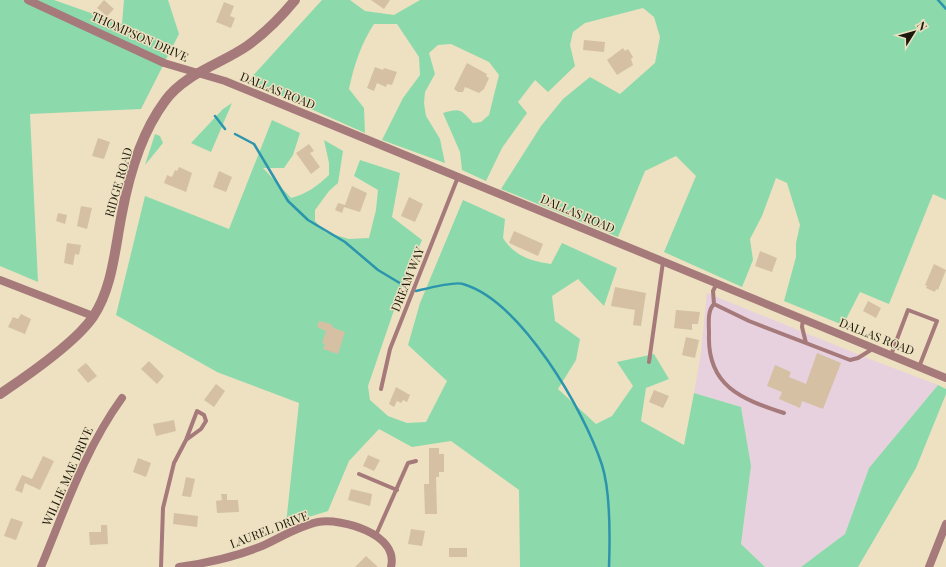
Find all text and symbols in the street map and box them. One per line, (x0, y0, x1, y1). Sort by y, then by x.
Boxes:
street label: THOMPSON DRIVE (89, 7, 191, 65)
north arrow (894, 12, 934, 52)
text: N (914, 18, 931, 33)
street label: DALLAS ROAD (238, 68, 318, 112)
street label: RIDGE ROAD (100, 145, 136, 219)
street label: DALLAS ROAD (538, 190, 618, 236)
street label: DREAM WAY (387, 244, 428, 314)
street label: DALLAS ROAD (837, 314, 917, 358)
street label: WILLIE MAE DRIVE (38, 424, 96, 529)
street label: LAUREL DRIVE (227, 507, 311, 551)

